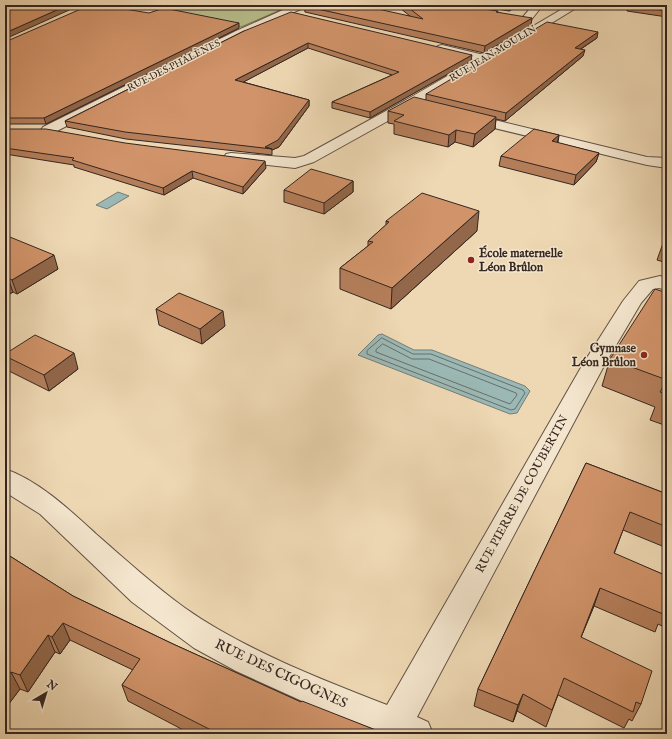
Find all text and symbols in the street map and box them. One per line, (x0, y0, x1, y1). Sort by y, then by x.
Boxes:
street label: RUE JEAN MOULIN (447, 23, 539, 85)
street label: RUE DES PHALÈNES (125, 36, 223, 95)
place label: École maternelle Léon Brûlon (478, 245, 563, 275)
marker: École maternelle Léon Brûlon (466, 255, 476, 265)
place label: Gymnase Léon Brûlon (571, 341, 637, 370)
marker: Gymnase Léon Brûlon (639, 350, 649, 360)
street label: RUE PIERRE DE COUBERTIN (472, 412, 572, 575)
street label: RUE DES CIGOGNES (212, 635, 350, 713)
north arrow (26, 673, 66, 713)
text: N (43, 677, 60, 695)

